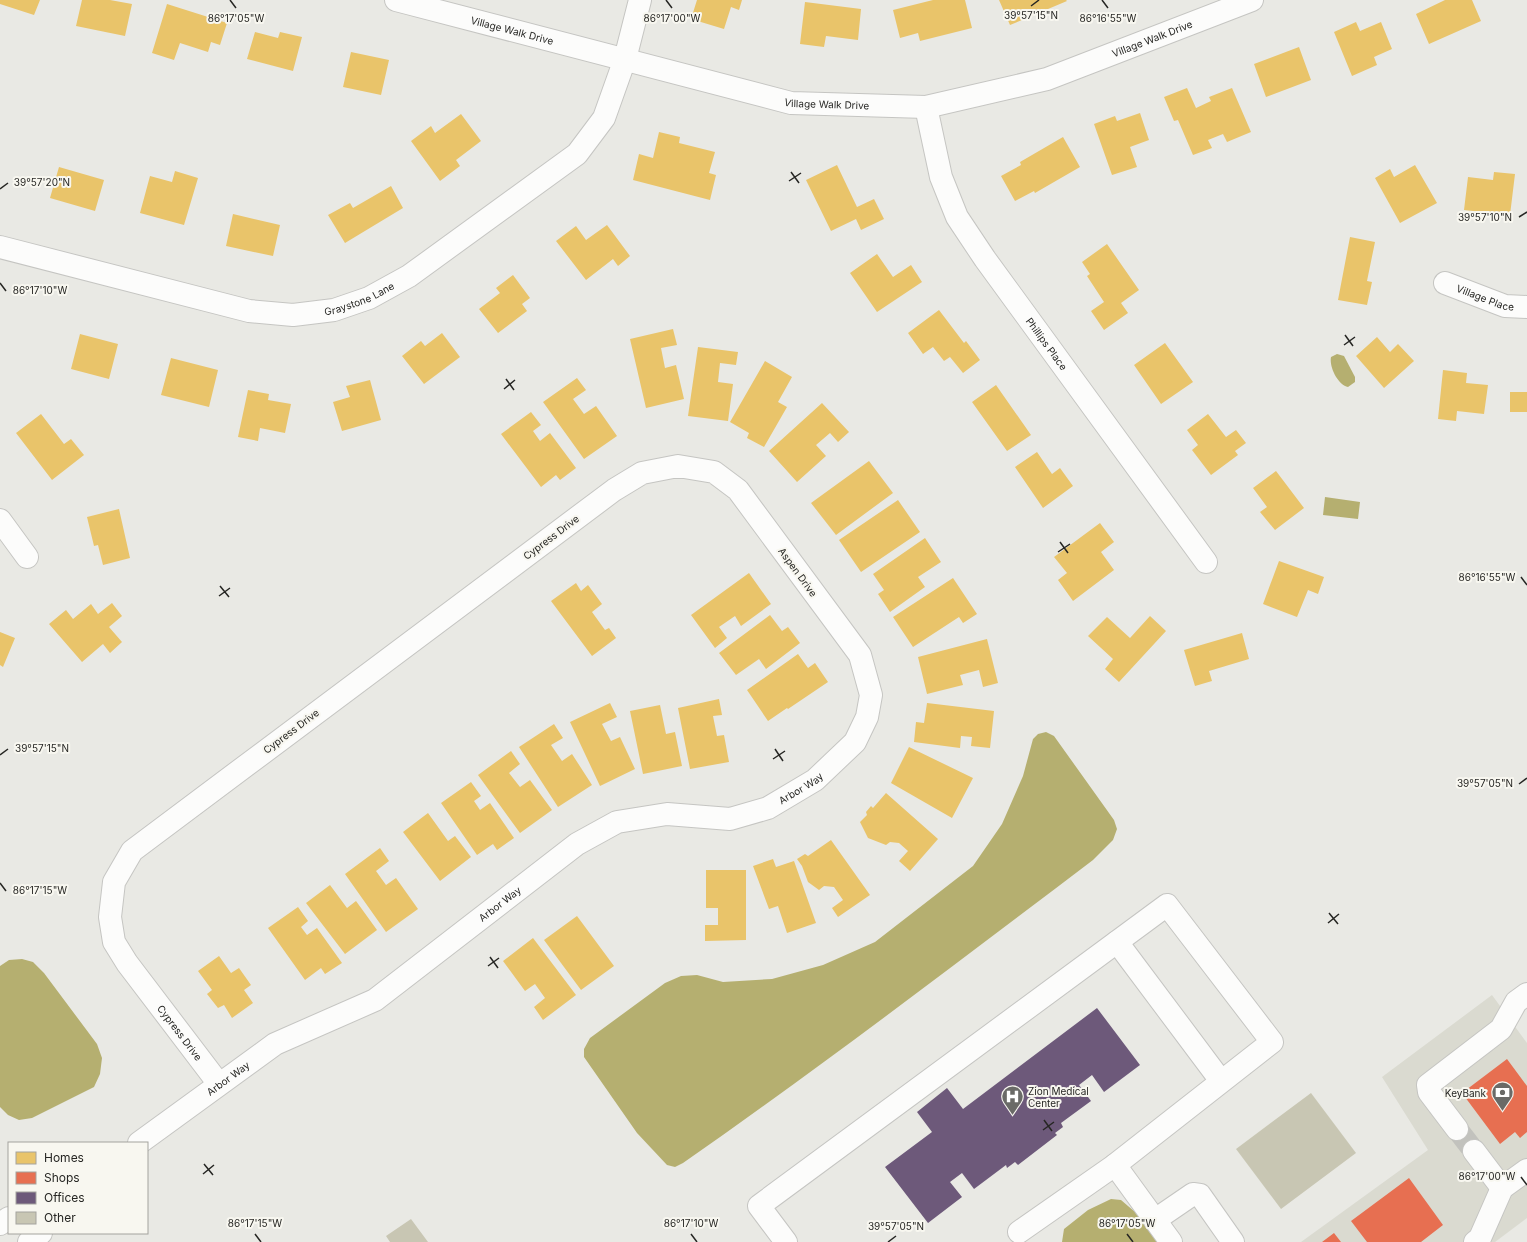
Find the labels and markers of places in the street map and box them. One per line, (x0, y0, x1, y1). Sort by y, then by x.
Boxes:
bank icon: KeyBank (1489, 1080, 1515, 1113)
hospital icon: Zion Medical Center (1000, 1084, 1026, 1117)
place label: Zion Medical Center (1028, 1085, 1089, 1109)
place label: KeyBank (1445, 1087, 1487, 1099)

